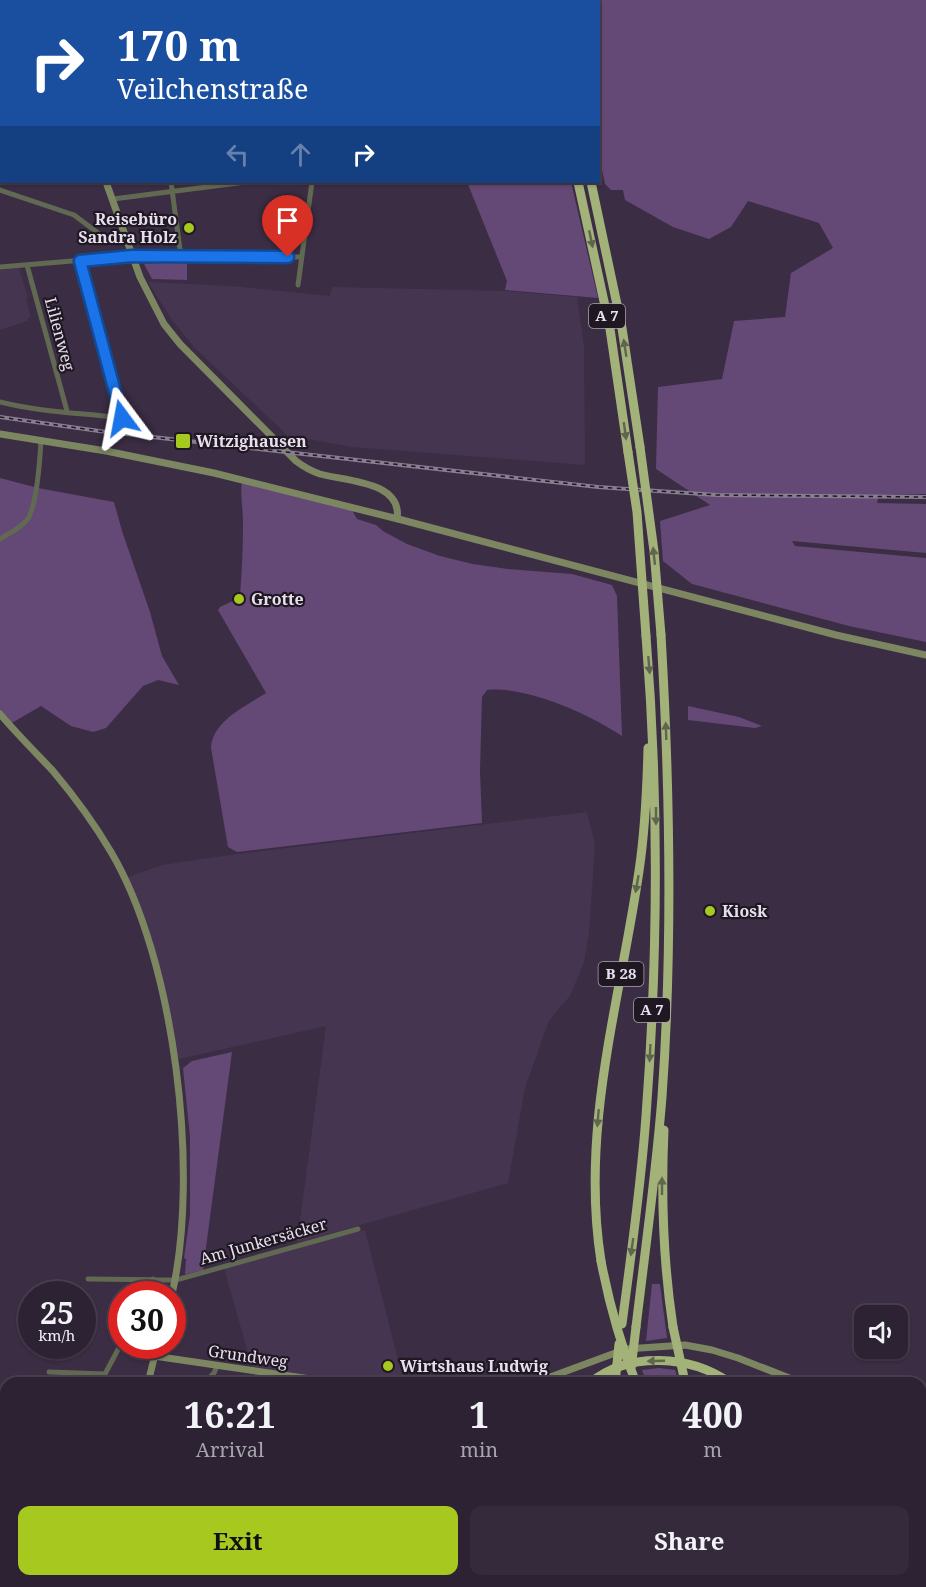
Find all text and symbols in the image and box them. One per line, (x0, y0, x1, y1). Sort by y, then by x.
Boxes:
text: 170 m (117, 16, 241, 73)
icon: right (18, 24, 96, 102)
text: Veilchenstraße (117, 70, 308, 107)
icon: left (221, 138, 254, 171)
icon: ahead (284, 138, 317, 171)
icon: right (347, 138, 380, 171)
pin (262, 195, 313, 257)
icon: arrive (271, 204, 304, 237)
place label: Reisebüro Sandra Holz (78, 208, 177, 248)
marker: Reisebüro Sandra Holz (182, 221, 196, 235)
one-way arrow (587, 229, 597, 248)
street label: Lilienweg (40, 295, 80, 373)
road number: A 7 (589, 304, 625, 328)
one-way arrow (620, 338, 629, 357)
position arrow (90, 386, 154, 450)
one-way arrow (620, 421, 630, 440)
place label: Witzighausen (196, 430, 307, 452)
marker: Witzighausen (174, 432, 192, 450)
one-way arrow (649, 546, 659, 565)
place label: Grotte (251, 588, 304, 610)
marker: Grotte (232, 592, 246, 606)
one-way arrow (644, 656, 654, 675)
one-way arrow (661, 722, 671, 741)
one-way arrow (651, 807, 661, 826)
one-way arrow (632, 875, 641, 894)
place label: Kiosk (722, 900, 768, 922)
marker: Kiosk (703, 904, 717, 918)
road number: B 28 (598, 962, 644, 986)
road number: A 7 (634, 998, 670, 1022)
one-way arrow (645, 1044, 654, 1063)
one-way arrow (593, 1108, 603, 1127)
one-way arrow (657, 1177, 667, 1196)
street label: Am Junkersäcker (197, 1212, 329, 1270)
one-way arrow (627, 1238, 637, 1257)
speed limit sign: 30 (108, 1281, 186, 1359)
text: 25 (40, 1292, 74, 1333)
map controls (854, 1305, 908, 1359)
button: sound (854, 1305, 908, 1359)
text: km/h (39, 1325, 75, 1345)
street label: Grundweg (207, 1340, 290, 1373)
place label: Wirtshaus Ludwig (400, 1355, 548, 1377)
one-way arrow (646, 1357, 665, 1366)
marker: Wirtshaus Ludwig (381, 1359, 395, 1373)
text: 16:21 (184, 1390, 276, 1439)
text: 1 (469, 1390, 489, 1439)
text: 400 (682, 1390, 743, 1439)
text: Arrival (196, 1436, 264, 1463)
text: min (460, 1436, 498, 1463)
text: m (703, 1436, 722, 1463)
button: Exit (18, 1506, 458, 1575)
button: Share (470, 1506, 909, 1575)

